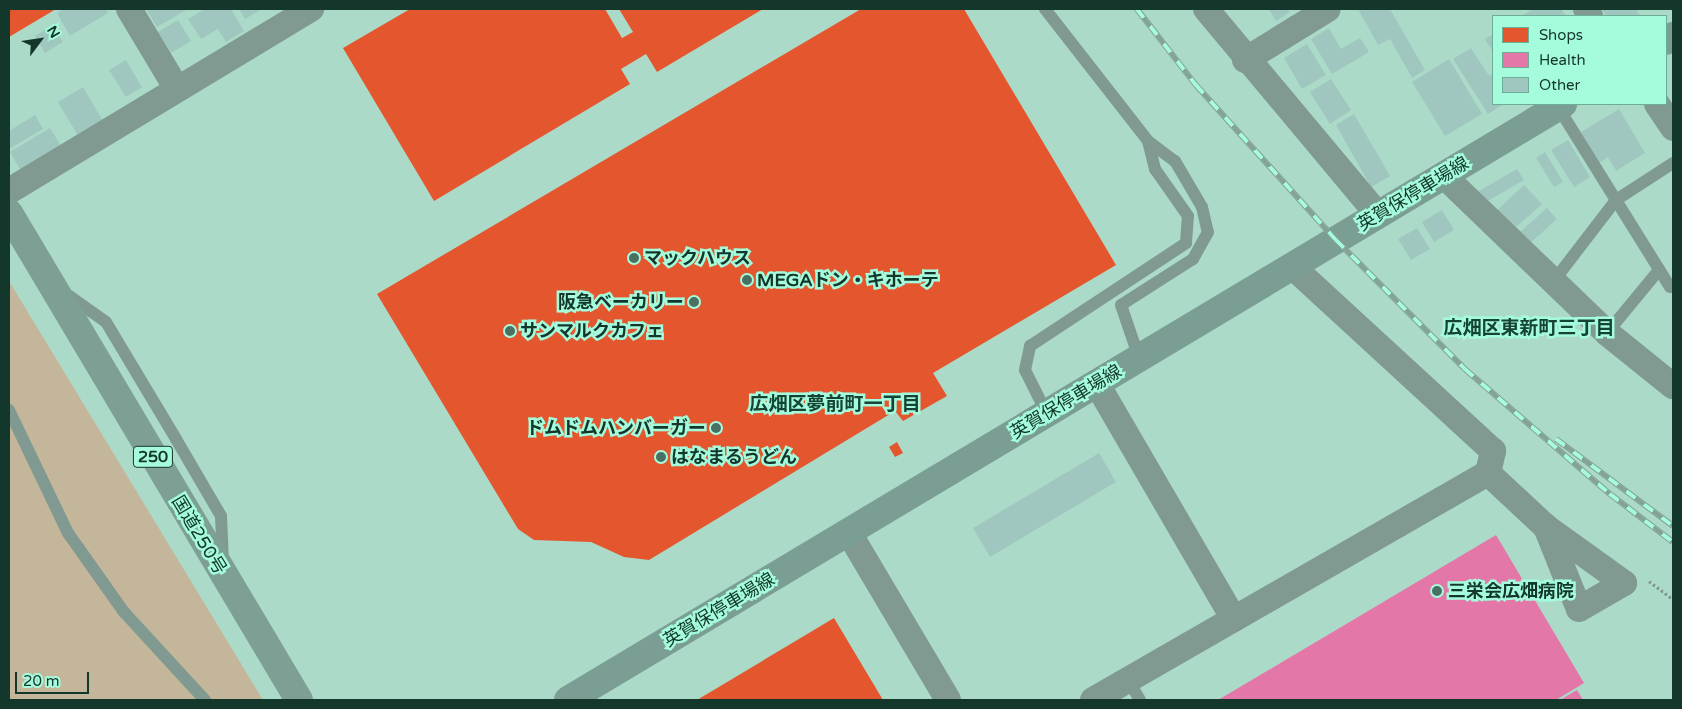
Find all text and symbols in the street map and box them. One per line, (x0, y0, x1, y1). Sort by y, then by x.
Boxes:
north arrow (15, 15, 65, 65)
legend (1492, 15, 1667, 105)
text: N (43, 23, 63, 41)
text: Shops (1539, 26, 1583, 44)
text: Health (1539, 51, 1586, 69)
text: Other (1539, 76, 1580, 94)
street label: 英賀保停車場線 (1353, 152, 1473, 236)
place label: マックハウス (644, 247, 752, 269)
marker: マックハウス (628, 252, 640, 264)
place label: MEGAドン・キホーテ (757, 269, 939, 291)
marker: MEGAドン・キホーテ (741, 274, 753, 286)
place label: 阪急ベーカリー (558, 291, 684, 313)
marker: 阪急ベーカリー (688, 296, 700, 308)
district label: 広畑区東新町三丁目 (1444, 318, 1614, 340)
place label: サンマルクカフェ (520, 320, 664, 342)
marker: サンマルクカフェ (504, 325, 516, 337)
street label: 英賀保停車場線 (1006, 360, 1126, 444)
district label: 広畑区夢前町一丁目 (750, 394, 920, 416)
place label: ドムドムハンバーガー (526, 417, 706, 439)
marker: ドムドムハンバーガー (710, 422, 722, 434)
road number: 250 (132, 444, 174, 471)
place label: はなまるうどん (671, 446, 797, 468)
marker: はなまるうどん (655, 451, 667, 463)
street label: 国道250号 (167, 492, 231, 578)
street label: 英賀保停車場線 (659, 568, 779, 652)
place label: 三栄会広畑病院 (1448, 580, 1574, 602)
marker: 三栄会広畑病院 (1430, 584, 1444, 598)
scale bar (18, 662, 91, 694)
text: 20 m (23, 672, 60, 690)

